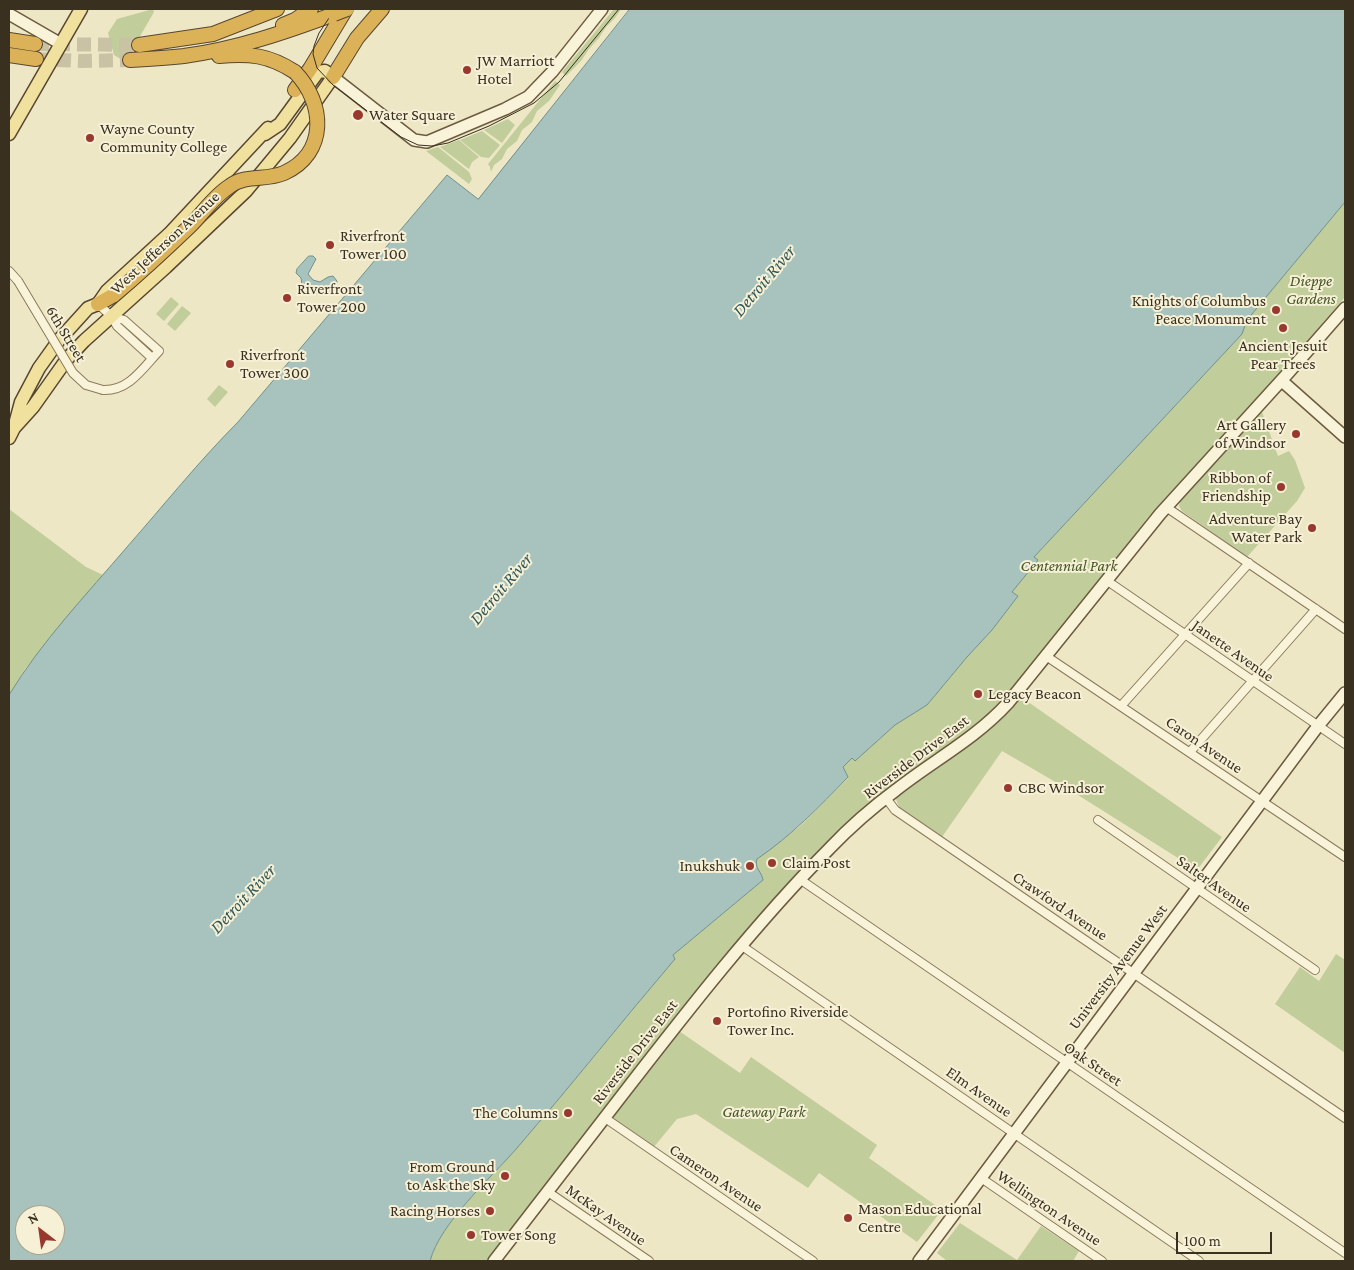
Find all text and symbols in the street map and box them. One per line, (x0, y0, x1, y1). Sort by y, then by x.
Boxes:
place label: JW Marriott Hotel (477, 51, 554, 89)
marker: JW Marriott Hotel (461, 64, 473, 76)
place label: Water Square (369, 105, 455, 125)
marker: Water Square (351, 108, 365, 122)
place label: Wayne County Community College (100, 119, 227, 157)
marker: Wayne County Community College (84, 132, 96, 144)
street label: West Jefferson Avenue (106, 187, 224, 299)
place label: Riverfront Tower 100 (340, 226, 407, 264)
marker: Riverfront Tower 100 (324, 239, 336, 251)
water label: Detroit River (728, 241, 800, 321)
park label: Dieppe Gardens (1286, 271, 1336, 309)
place label: Riverfront Tower 200 (297, 279, 366, 317)
place label: Knights of Columbus Peace Monument (1132, 291, 1266, 329)
marker: Riverfront Tower 200 (281, 292, 293, 304)
street label: 6th Street (42, 302, 90, 366)
marker: Knights of Columbus Peace Monument (1270, 304, 1282, 316)
marker: Ancient Jesuit Pear Trees (1277, 322, 1289, 334)
place label: Ancient Jesuit Pear Trees (1239, 336, 1327, 374)
place label: Riverfront Tower 300 (240, 345, 309, 383)
marker: Riverfront Tower 300 (224, 358, 236, 370)
place label: Art Gallery of Windsor (1215, 415, 1286, 453)
marker: Art Gallery of Windsor (1290, 428, 1302, 440)
place label: Ribbon of Friendship (1202, 468, 1271, 506)
marker: Ribbon of Friendship (1275, 481, 1287, 493)
place label: Adventure Bay Water Park (1209, 509, 1302, 547)
marker: Adventure Bay Water Park (1306, 522, 1318, 534)
water label: Detroit River (465, 549, 537, 629)
park label: Centennial Park (1021, 556, 1117, 576)
street label: Janette Avenue (1188, 616, 1278, 686)
place label: Legacy Beacon (988, 684, 1081, 704)
marker: Legacy Beacon (972, 688, 984, 700)
street label: Riverside Drive East (859, 711, 973, 803)
street label: Caron Avenue (1162, 712, 1246, 778)
place label: CBC Windsor (1018, 778, 1104, 798)
marker: CBC Windsor (1002, 782, 1014, 794)
street label: Salter Avenue (1173, 851, 1255, 917)
place label: Claim Post (782, 853, 850, 873)
place label: Inukshuk (680, 856, 740, 876)
marker: Claim Post (766, 857, 778, 869)
water label: Detroit River (206, 860, 280, 938)
marker: Inukshuk (744, 860, 756, 872)
street label: Crawford Avenue (1009, 867, 1111, 945)
street label: University Avenue West (1065, 901, 1171, 1033)
street label: Riverside Drive East (588, 996, 682, 1108)
place label: Portofino Riverside Tower Inc. (727, 1002, 848, 1040)
marker: Portofino Riverside Tower Inc. (711, 1015, 723, 1027)
street label: Oak Street (1060, 1038, 1126, 1090)
street label: Elm Avenue (942, 1062, 1016, 1122)
park label: Gateway Park (722, 1102, 806, 1122)
place label: The Columns (473, 1103, 558, 1123)
marker: The Columns (562, 1107, 574, 1119)
street label: Cameron Avenue (666, 1140, 766, 1216)
place label: From Ground to Ask the Sky (407, 1157, 495, 1195)
street label: Wellington Avenue (993, 1166, 1105, 1250)
marker: From Ground to Ask the Sky (499, 1170, 511, 1182)
street label: McKay Avenue (562, 1180, 650, 1250)
place label: Mason Educational Centre (858, 1199, 982, 1237)
place label: Racing Horses (390, 1201, 480, 1221)
north arrow (15, 1205, 65, 1255)
marker: Racing Horses (484, 1205, 496, 1217)
text: N (25, 1209, 41, 1227)
marker: Mason Educational Centre (842, 1212, 854, 1224)
scale bar (1179, 1222, 1275, 1254)
place label: Tower Song (481, 1225, 556, 1245)
marker: Tower Song (465, 1229, 477, 1241)
text: 100 m (1184, 1233, 1221, 1249)

